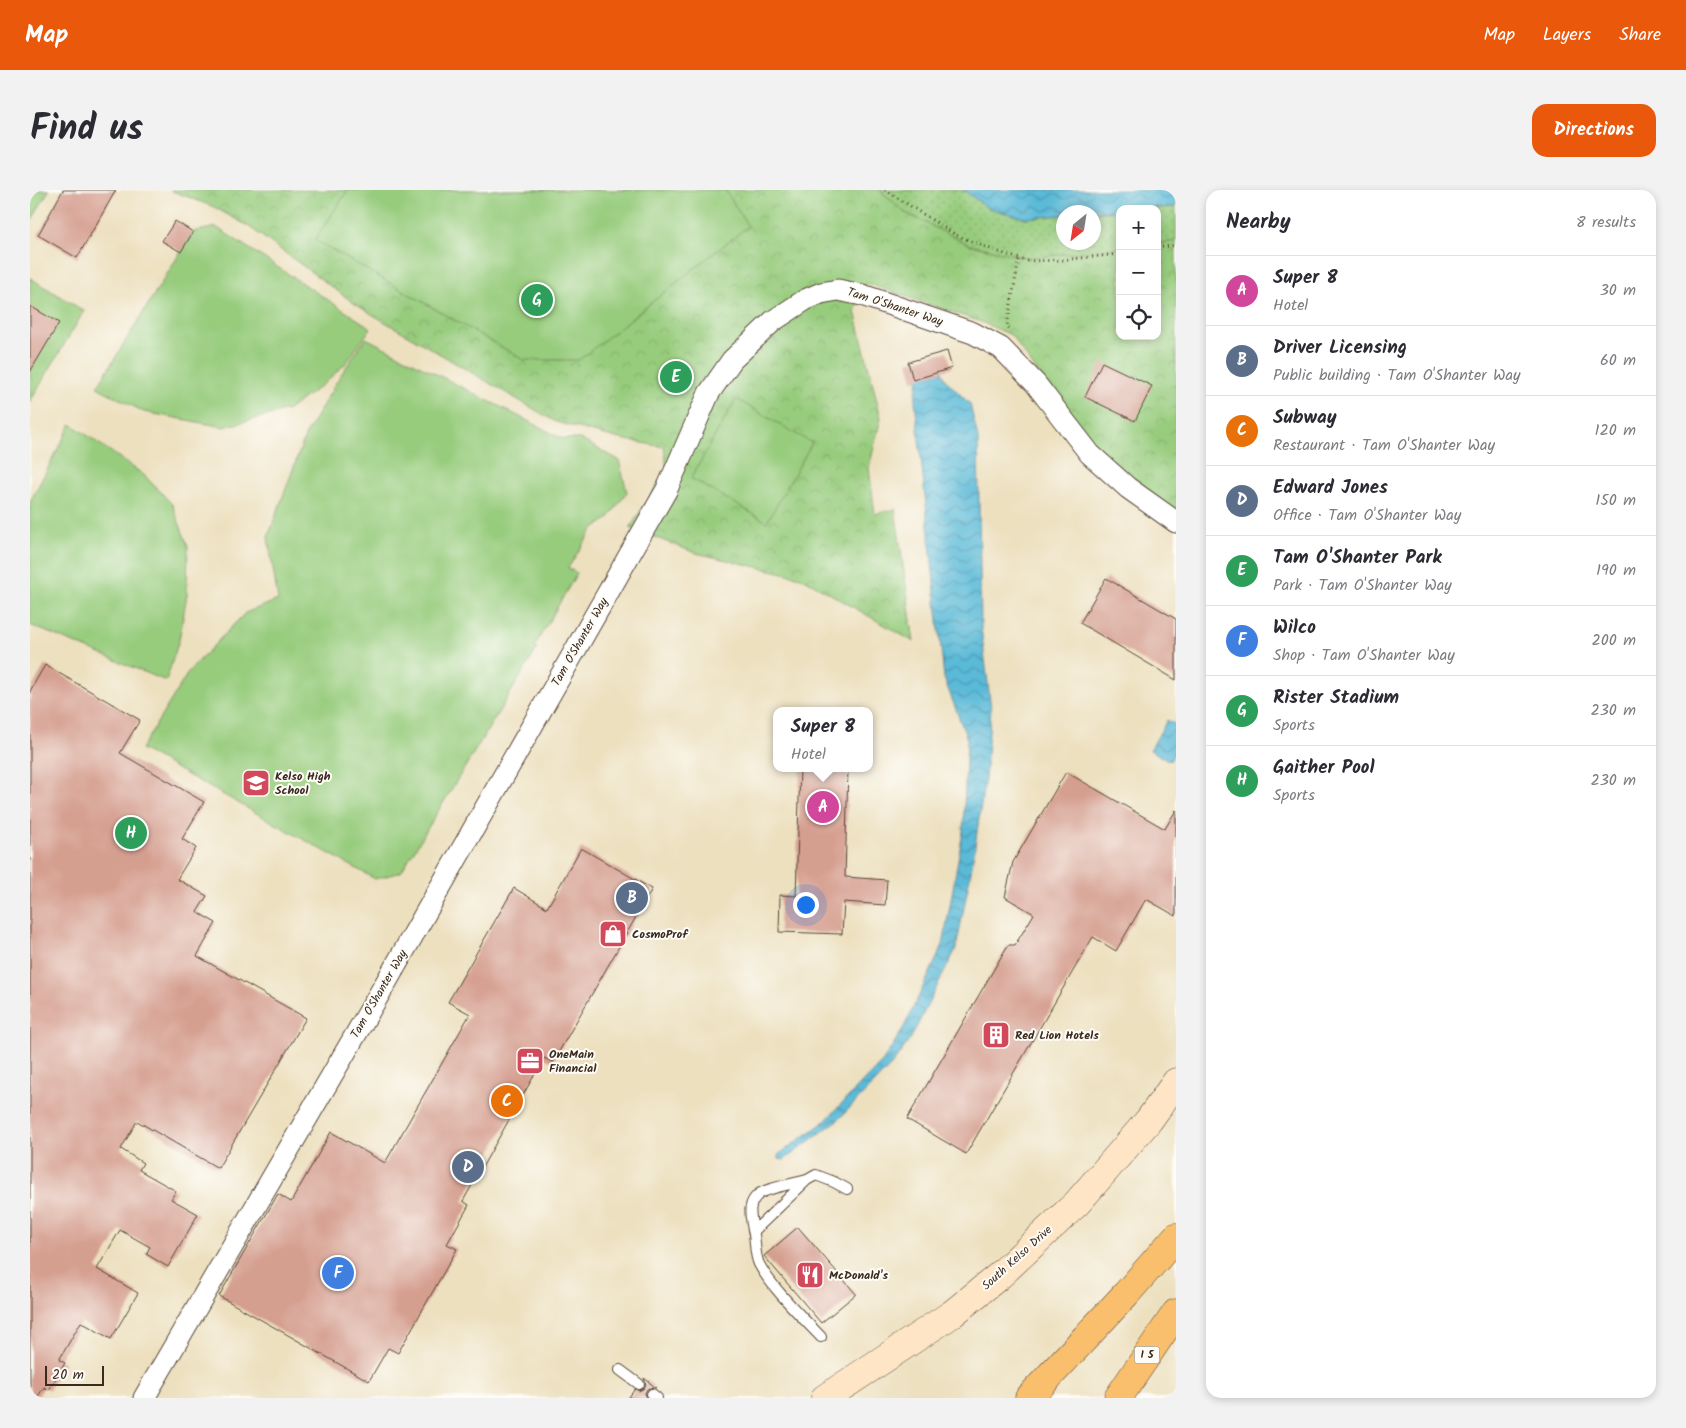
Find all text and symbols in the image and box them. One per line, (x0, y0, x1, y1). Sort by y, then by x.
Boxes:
text: Map (25, 16, 68, 55)
text: Map (1484, 21, 1515, 50)
text: Layers (1543, 21, 1591, 50)
text: Share (1619, 21, 1661, 50)
text: Find us (30, 102, 143, 158)
button: Directions (1532, 104, 1656, 157)
north arrow (1056, 205, 1101, 250)
map controls (1116, 205, 1161, 340)
button: + (1116, 205, 1161, 250)
text: Nearby (1226, 206, 1291, 239)
text: 8 results (1576, 210, 1636, 235)
button: − (1116, 250, 1161, 295)
text: Super 8 (1273, 263, 1338, 293)
text: A (1237, 278, 1247, 303)
text: 30 m (1600, 278, 1636, 303)
pin: G (521, 281, 553, 319)
street label: Tam O'Shanter Way (845, 283, 946, 332)
text: Hotel (1273, 293, 1308, 318)
button: locate (1116, 295, 1161, 340)
text: Driver Licensing (1273, 333, 1407, 363)
text: B (1237, 348, 1247, 373)
text: 60 m (1600, 348, 1636, 373)
pin: E (660, 358, 692, 396)
text: Public building · Tam O'Shanter Way (1273, 363, 1521, 388)
text: Subway (1273, 403, 1337, 433)
text: C (1237, 418, 1247, 443)
text: 120 m (1595, 418, 1636, 443)
text: Restaurant · Tam O'Shanter Way (1273, 433, 1495, 458)
text: Edward Jones (1273, 473, 1388, 503)
text: D (1237, 488, 1247, 513)
text: 150 m (1595, 488, 1636, 513)
text: Office · Tam O'Shanter Way (1273, 503, 1461, 528)
text: Tam O'Shanter Park (1273, 543, 1442, 573)
text: E (1238, 558, 1246, 583)
text: 190 m (1596, 558, 1636, 583)
text: Park · Tam O'Shanter Way (1273, 573, 1452, 598)
street label: Tam O'Shanter Way (547, 594, 613, 690)
text: Wilco (1273, 613, 1316, 643)
text: F (1238, 628, 1246, 653)
text: 200 m (1592, 628, 1636, 653)
text: Shop · Tam O'Shanter Way (1273, 643, 1455, 668)
text: Rister Stadium (1273, 683, 1399, 713)
text: G (1237, 698, 1247, 723)
text: 230 m (1590, 698, 1636, 723)
popup (773, 707, 873, 772)
text: Super 8 (791, 712, 855, 742)
text: Sports (1273, 713, 1315, 738)
text: Hotel (791, 742, 826, 767)
text: Gaither Pool (1273, 753, 1375, 783)
place label: Kelso High School (275, 767, 331, 800)
school or university icon: Kelso High School (241, 768, 271, 798)
text: H (1237, 768, 1247, 793)
text: 230 m (1590, 768, 1636, 793)
text: Sports (1273, 783, 1315, 808)
pin: A (807, 788, 839, 826)
pin: H (115, 814, 147, 852)
pin: B (616, 879, 648, 917)
your location (793, 892, 819, 918)
shop icon: CosmoProf (598, 919, 628, 949)
place label: CosmoProf (632, 925, 689, 944)
street label: Tam O'Shanter Way (346, 946, 412, 1042)
building icon: Red Lion Hotels (981, 1020, 1011, 1050)
place label: Red Lion Hotels (1015, 1026, 1099, 1045)
place label: OneMain Financial (549, 1045, 597, 1078)
office icon: OneMain Financial (515, 1046, 545, 1076)
pin: C (491, 1082, 523, 1120)
pin: D (452, 1148, 484, 1186)
street label: South Kelso Drive (977, 1221, 1057, 1295)
pin: F (322, 1254, 354, 1292)
restaurant icon: McDonald's (795, 1260, 825, 1290)
place label: McDonald's (829, 1266, 888, 1285)
road number: I 5 (1134, 1346, 1160, 1364)
scale bar (45, 1363, 104, 1386)
text: 20 m (52, 1364, 84, 1386)

